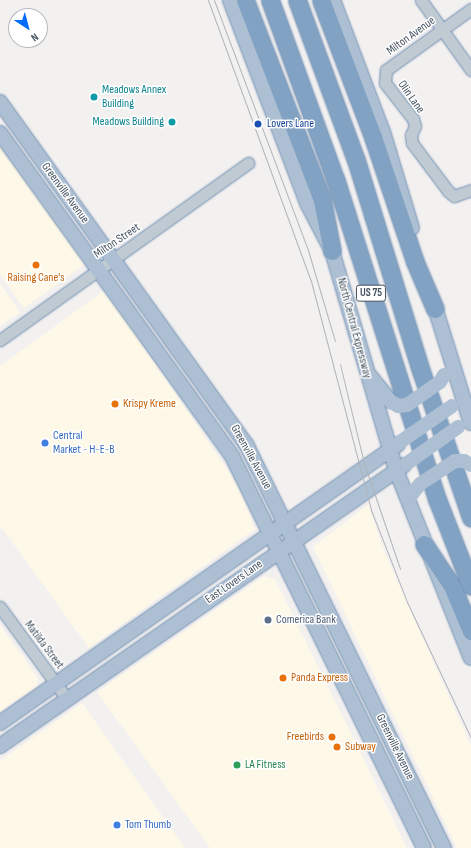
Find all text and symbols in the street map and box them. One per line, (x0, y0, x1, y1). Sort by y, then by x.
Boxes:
north arrow (8, 8, 48, 48)
street label: Milton Avenue (384, 14, 438, 58)
text: N (29, 30, 41, 44)
street label: Olin Lane (395, 78, 427, 116)
place label: Meadows Annex Building (102, 83, 166, 111)
marker: Meadows Annex Building (89, 92, 99, 102)
place label: Meadows Building (93, 115, 164, 129)
marker: Meadows Building (167, 117, 177, 127)
place label: Lovers Lane (267, 117, 314, 131)
marker: Lovers Lane (252, 118, 264, 130)
street label: Greenville Avenue (38, 160, 92, 226)
street label: Milton Street (91, 220, 143, 262)
marker: Raising Cane's (31, 260, 41, 270)
place label: Raising Cane's (8, 271, 64, 285)
street label: North Central Expressway (334, 276, 374, 380)
road number: US 75 (355, 284, 387, 302)
place label: Krispy Kreme (123, 397, 176, 411)
marker: Krispy Kreme (110, 399, 120, 409)
street label: Greenville Avenue (227, 422, 275, 492)
place label: Central Market - H-E-B (53, 429, 114, 457)
marker: Central Market - H-E-B (40, 438, 50, 448)
street label: East Lovers Lane (203, 557, 265, 607)
place label: Comerica Bank (276, 613, 336, 627)
marker: Comerica Bank (263, 615, 273, 625)
street label: Matilda Street (21, 618, 67, 672)
place label: Panda Express (291, 671, 348, 685)
marker: Panda Express (278, 673, 288, 683)
street label: Greenville Avenue (373, 712, 417, 782)
place label: Freebirds (287, 730, 324, 744)
marker: Freebirds (327, 732, 337, 742)
place label: Subway (345, 740, 376, 754)
marker: Subway (332, 742, 342, 752)
place label: LA Fitness (245, 758, 286, 772)
marker: LA Fitness (232, 760, 242, 770)
place label: Tom Thumb (125, 818, 171, 832)
marker: Tom Thumb (112, 820, 122, 830)

